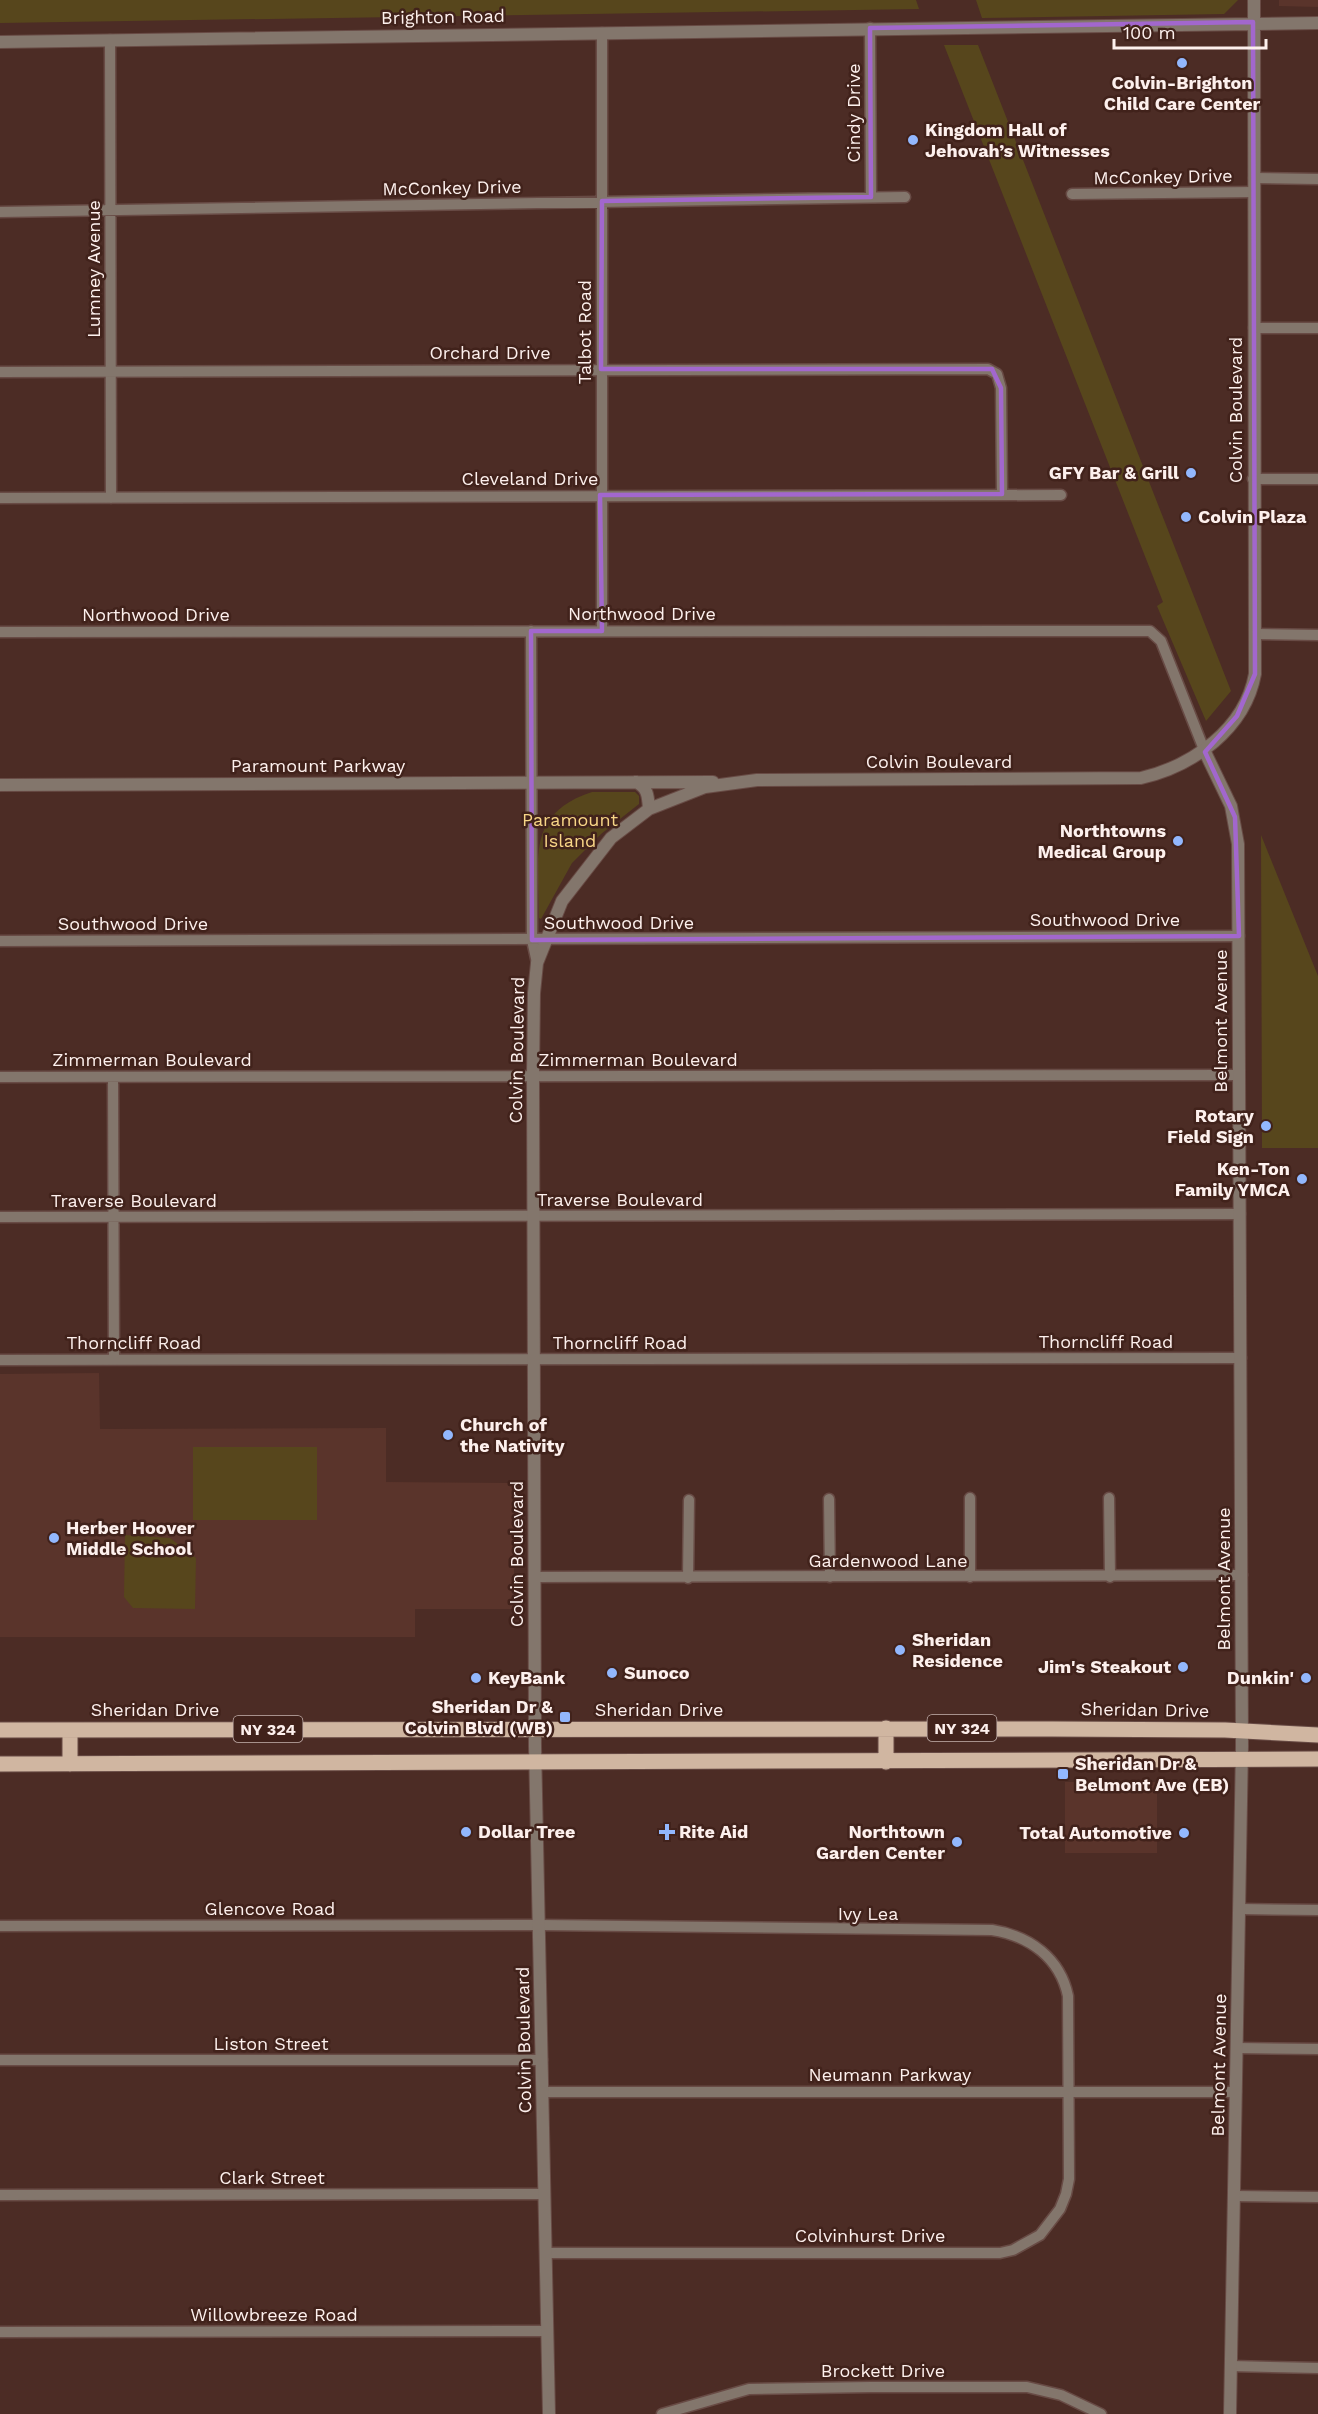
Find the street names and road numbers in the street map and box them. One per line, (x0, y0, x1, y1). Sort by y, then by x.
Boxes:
street label: Brighton Road (381, 5, 505, 28)
street label: Cindy Drive (843, 63, 864, 163)
street label: McConkey Drive (1093, 165, 1233, 188)
street label: McConkey Drive (382, 176, 522, 199)
street label: Lumney Avenue (83, 200, 104, 338)
street label: Talbot Road (574, 280, 595, 384)
street label: Colvin Boulevard (1225, 337, 1246, 483)
street label: Orchard Drive (429, 342, 551, 363)
street label: Cleveland Drive (462, 468, 598, 489)
street label: Northwood Drive (568, 603, 716, 624)
street label: Northwood Drive (82, 604, 230, 625)
street label: Colvin Boulevard (866, 751, 1012, 772)
street label: Paramount Parkway (231, 755, 406, 776)
street label: Southwood Drive (1030, 909, 1180, 930)
street label: Southwood Drive (544, 912, 694, 933)
street label: Southwood Drive (58, 913, 208, 934)
street label: Belmont Avenue (1210, 949, 1231, 1093)
street label: Colvin Boulevard (505, 976, 528, 1124)
street label: Zimmerman Boulevard (52, 1049, 252, 1070)
street label: Zimmerman Boulevard (538, 1049, 738, 1070)
street label: Traverse Boulevard (537, 1189, 703, 1210)
street label: Traverse Boulevard (51, 1190, 217, 1211)
street label: Thorncliff Road (1039, 1331, 1173, 1352)
street label: Thorncliff Road (67, 1332, 201, 1353)
street label: Thorncliff Road (553, 1332, 687, 1353)
street label: Colvin Boulevard (506, 1481, 527, 1627)
street label: Belmont Avenue (1213, 1507, 1234, 1651)
street label: Gardenwood Lane (808, 1550, 968, 1571)
street label: Sheridan Drive (1080, 1698, 1210, 1721)
street label: Sheridan Drive (91, 1699, 219, 1720)
street label: Sheridan Drive (595, 1699, 723, 1720)
road number: NY 324 (928, 1715, 996, 1741)
road number: NY 324 (234, 1716, 302, 1742)
street label: Glencove Road (205, 1898, 335, 1919)
street label: Ivy Lea (838, 1903, 898, 1924)
street label: Colvin Boulevard (512, 1966, 535, 2114)
street label: Belmont Avenue (1207, 1993, 1230, 2137)
street label: Liston Street (214, 2033, 329, 2054)
street label: Neumann Parkway (809, 2064, 972, 2085)
street label: Clark Street (219, 2167, 325, 2188)
street label: Colvinhurst Drive (795, 2225, 945, 2246)
street label: Willowbreeze Road (190, 2304, 358, 2325)
street label: Brockett Drive (821, 2360, 945, 2381)

